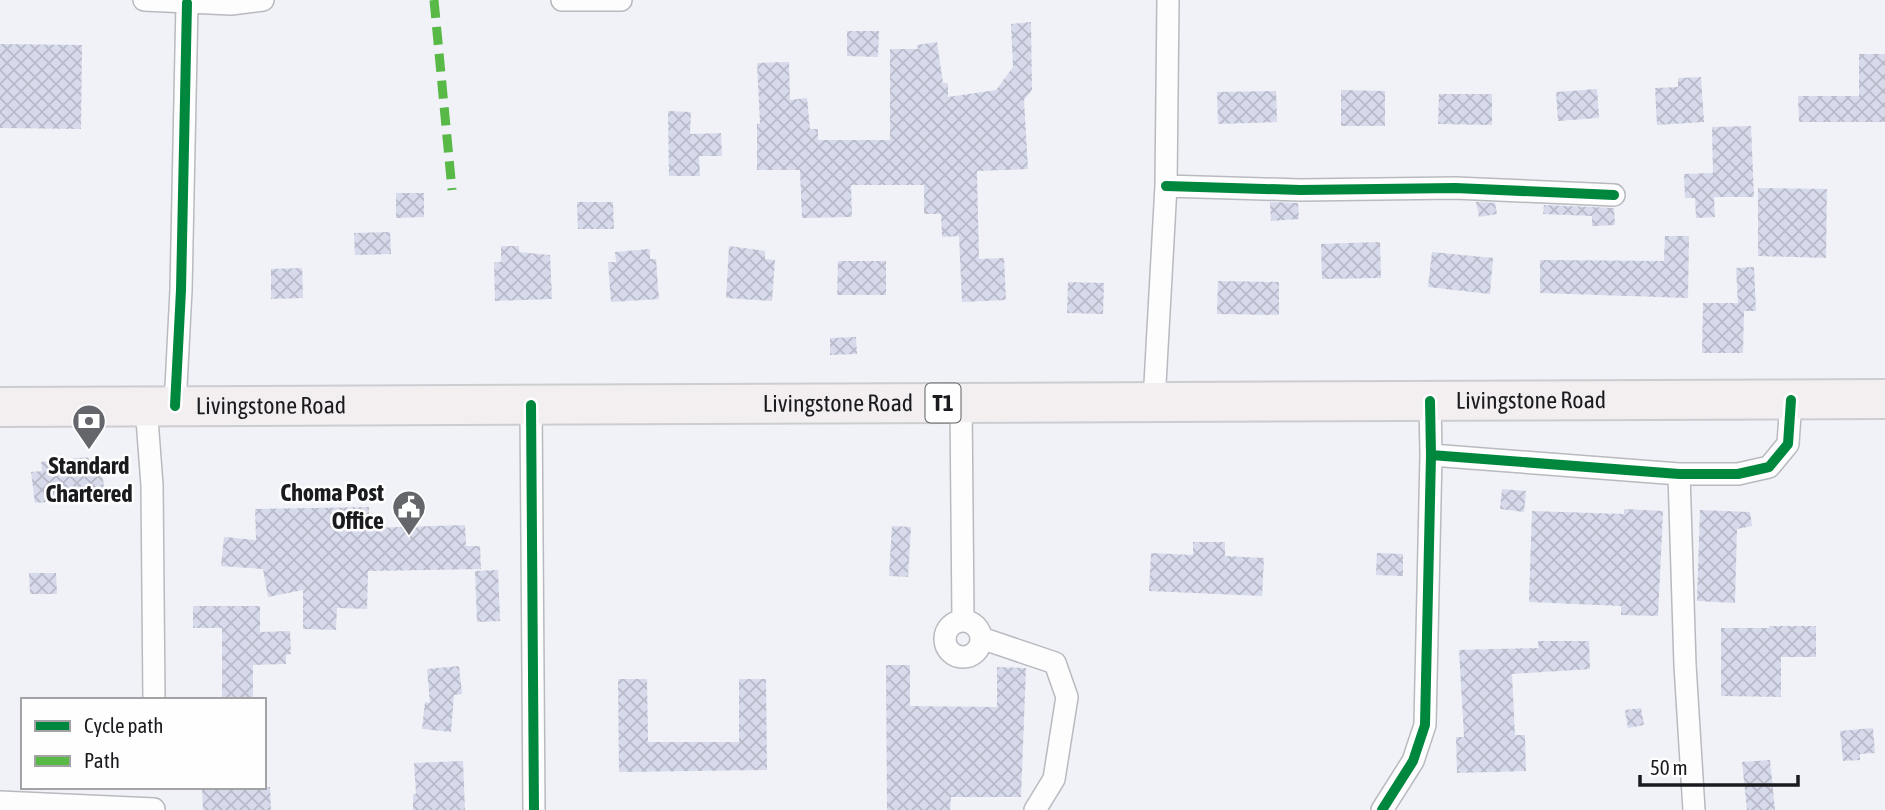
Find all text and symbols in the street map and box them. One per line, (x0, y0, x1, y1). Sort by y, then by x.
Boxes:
road number: T1 (926, 384, 960, 422)
street label: Livingstone Road (1456, 386, 1606, 414)
street label: Livingstone Road (763, 389, 913, 417)
street label: Livingstone Road (196, 392, 346, 419)
bank icon: Standard Chartered (70, 402, 108, 451)
place label: Standard Chartered (45, 452, 133, 507)
place label: Choma Post Office (280, 479, 384, 534)
public building icon: Choma Post Office (390, 488, 428, 537)
legend (21, 698, 266, 789)
text: Cycle path (84, 713, 163, 737)
scale bar (1640, 744, 1798, 788)
text: Path (84, 748, 120, 772)
text: 50 m (1650, 755, 1688, 779)

